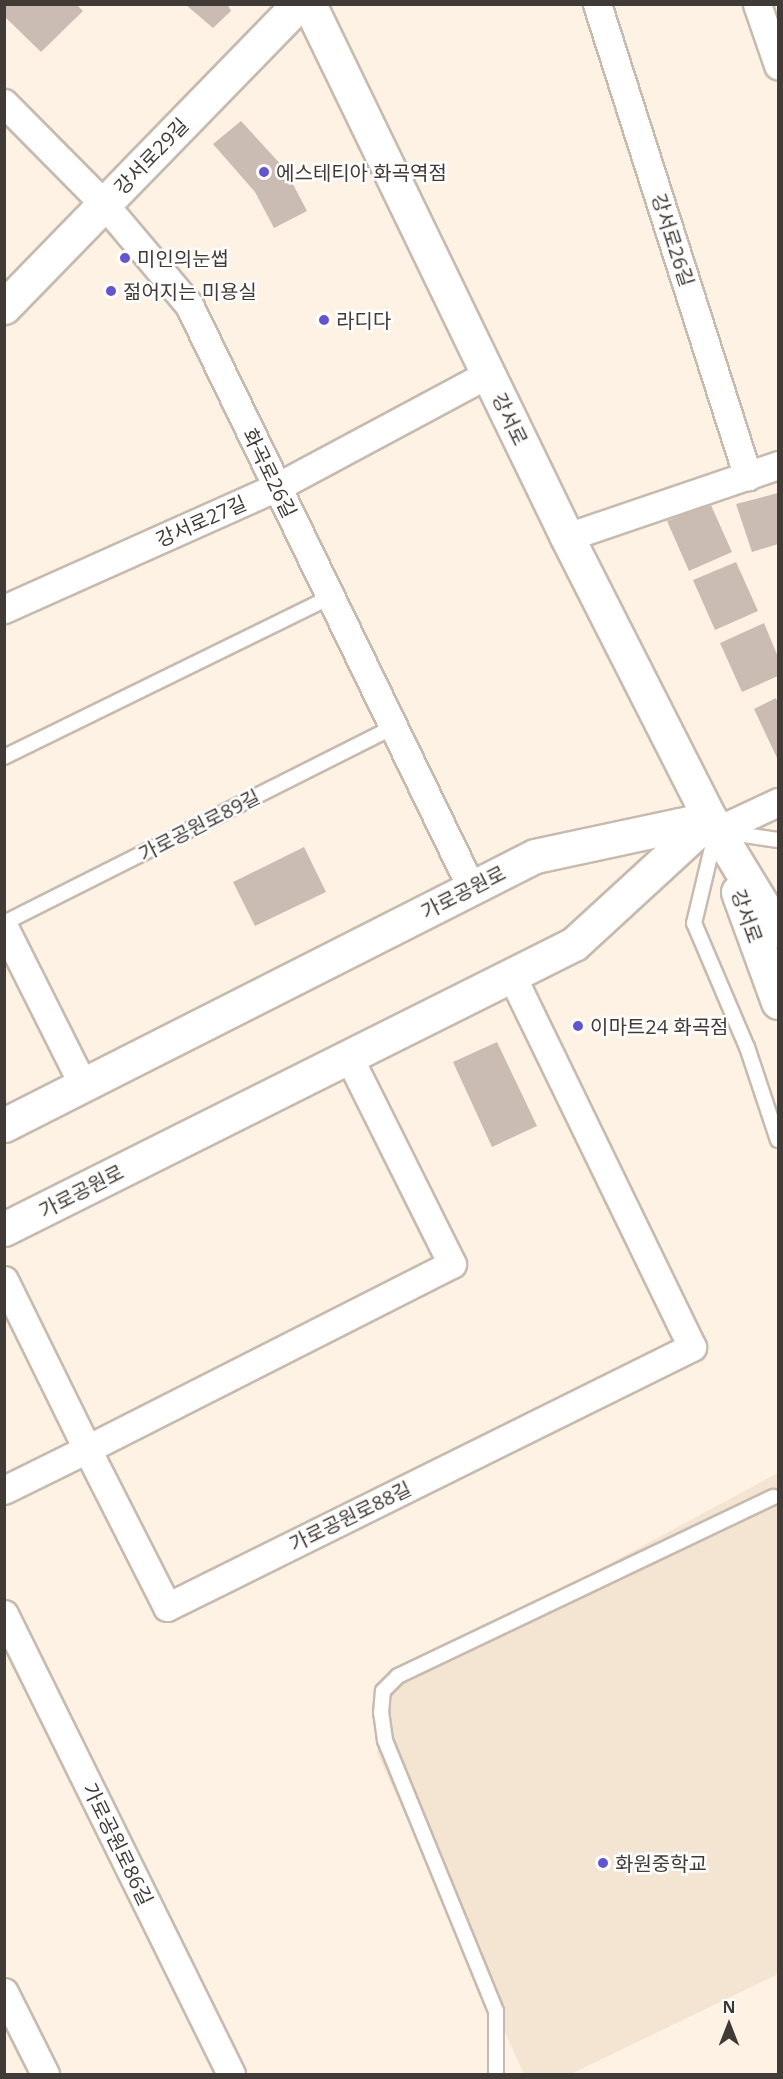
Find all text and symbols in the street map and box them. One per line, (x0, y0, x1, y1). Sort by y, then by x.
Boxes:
street label: 강서로29길 (109, 113, 193, 199)
place label: 에스테티아 화곡역점 (276, 160, 447, 184)
marker: 에스테티아 화곡역점 (257, 165, 271, 179)
street label: 강서로26길 (647, 190, 699, 290)
place label: 미인의눈썹 (137, 246, 229, 270)
marker: 미인의눈썹 (118, 251, 132, 265)
place label: 젊어지는 미용실 (123, 279, 257, 303)
marker: 젊어지는 미용실 (104, 284, 118, 298)
place label: 라디다 (336, 308, 391, 332)
marker: 라디다 (317, 313, 331, 327)
street label: 강서로 (487, 389, 533, 449)
street label: 화곡로26길 (238, 424, 302, 522)
street label: 강서로27길 (152, 490, 250, 552)
street label: 가로공원로89길 (134, 784, 264, 866)
street label: 가로공원로 (417, 860, 509, 924)
street label: 강서로 (726, 886, 768, 946)
place label: 이마트24 화곡점 (590, 1014, 728, 1038)
marker: 이마트24 화곡점 (571, 1019, 585, 1033)
street label: 가로공원로 (35, 1159, 127, 1223)
street label: 가로공원로88길 (285, 1476, 415, 1556)
street label: 가로공원로86길 (78, 1779, 158, 1909)
place label: 화원중학교 (615, 1851, 707, 1875)
marker: 화원중학교 (596, 1856, 610, 1870)
north arrow (699, 1995, 759, 2055)
text: N (722, 1996, 736, 2018)

